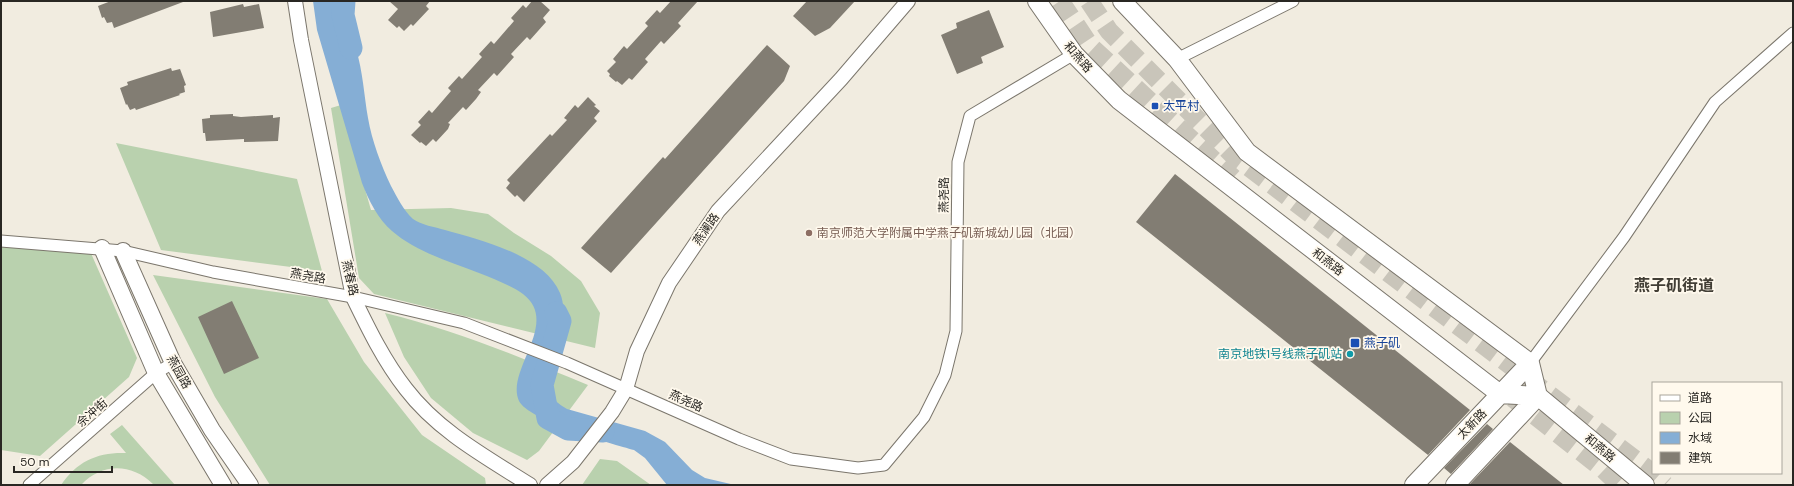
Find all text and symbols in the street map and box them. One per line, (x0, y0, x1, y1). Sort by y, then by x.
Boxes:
street label: 和燕路 (1060, 38, 1096, 76)
place label: 太平村 (1163, 98, 1200, 114)
marker: 太平村 (1150, 101, 1160, 111)
street label: 燕尧路 (936, 177, 952, 213)
street label: 燕澜路 (689, 210, 723, 248)
place label: 南京师范大学附属中学燕子矶新城幼儿园（北园） (817, 225, 1081, 241)
marker: 南京师范大学附属中学燕子矶新城幼儿园（北园） (804, 228, 814, 238)
street label: 和燕路 (1309, 245, 1347, 279)
street label: 燕春路 (338, 259, 362, 297)
street label: 燕尧路 (289, 265, 327, 287)
district label: 燕子矶街道 (1634, 275, 1714, 296)
place label: 燕子矶 (1364, 335, 1400, 351)
marker: 燕子矶 (1349, 337, 1361, 349)
place label: 南京地铁1号线燕子矶站 (1218, 346, 1342, 362)
marker: 南京地铁1号线燕子矶站 (1345, 349, 1355, 359)
street label: 燕园路 (163, 352, 195, 392)
legend (1652, 382, 1782, 474)
street label: 燕尧路 (666, 386, 706, 416)
text: 道路 (1688, 390, 1712, 406)
street label: 佘冲街 (73, 395, 111, 431)
street label: 太新路 (1454, 405, 1490, 443)
text: 公园 (1688, 410, 1712, 426)
street label: 和燕路 (1581, 430, 1619, 466)
text: 水域 (1688, 430, 1712, 446)
scale bar (14, 448, 112, 474)
text: 建筑 (1688, 450, 1712, 466)
text: 50 m (20, 454, 49, 470)

